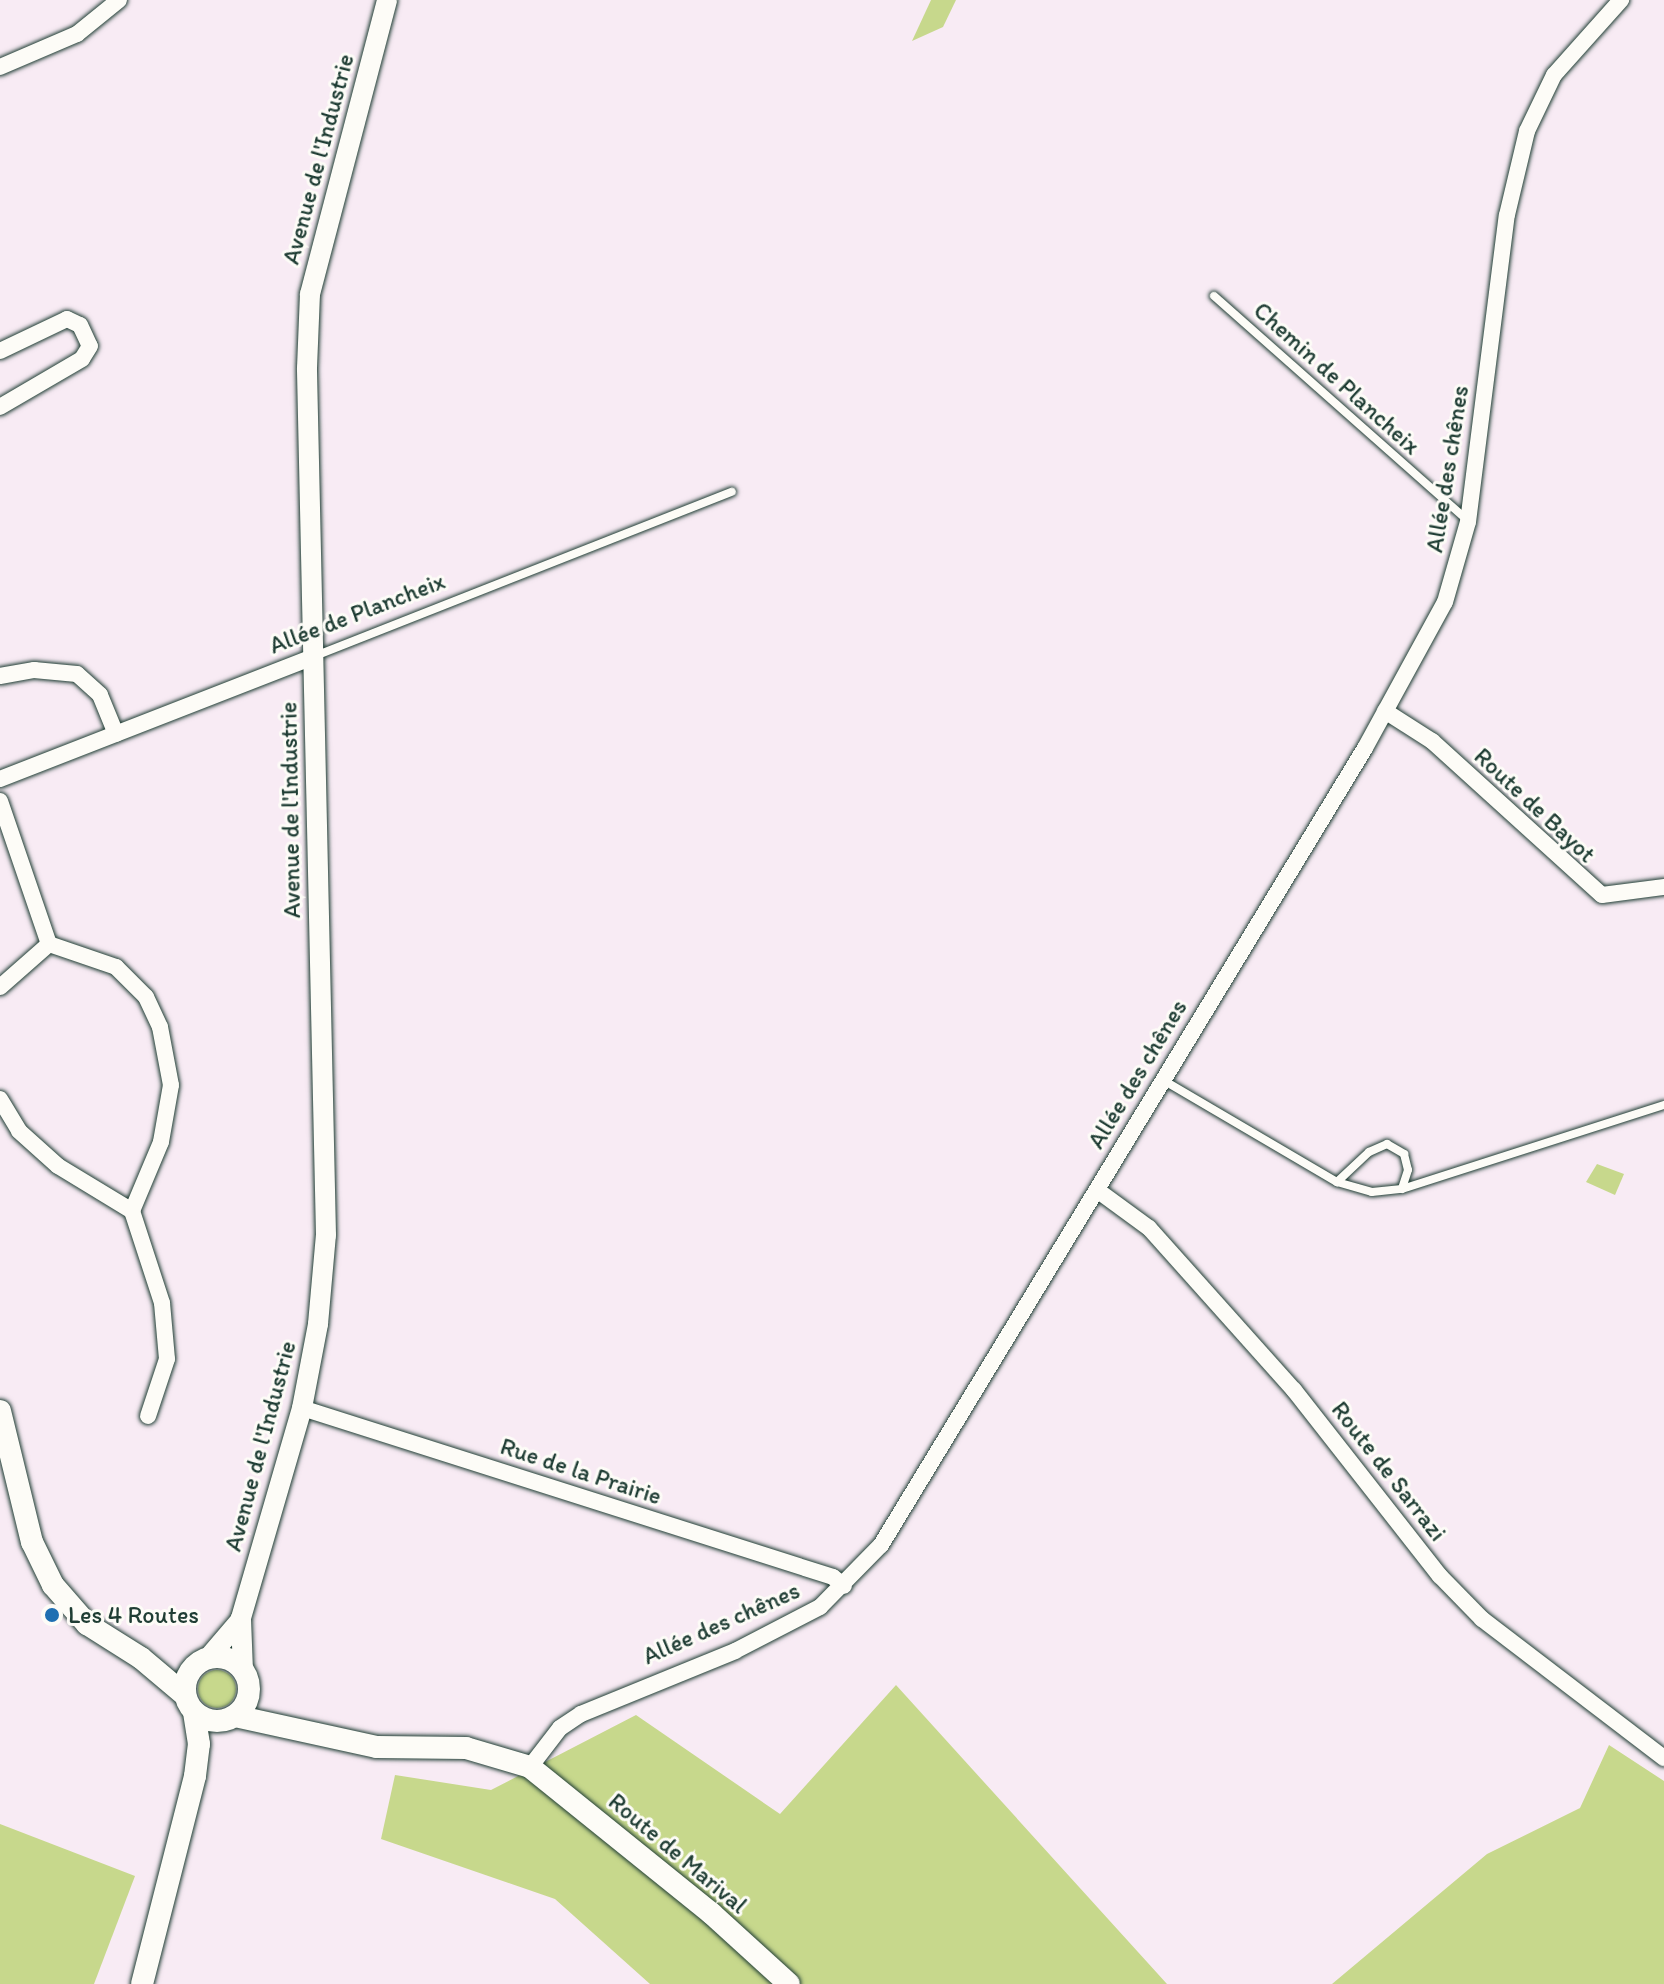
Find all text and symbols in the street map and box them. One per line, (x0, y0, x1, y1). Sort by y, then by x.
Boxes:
street label: Avenue de l'Industrie (276, 51, 360, 267)
street label: Chemin de Plancheix (1248, 296, 1426, 460)
street label: Allée des chênes (1420, 383, 1474, 555)
street label: Allée de Plancheix (265, 566, 449, 660)
street label: Avenue de l'Industrie (274, 701, 306, 919)
street label: Route de Bayot (1468, 741, 1602, 869)
street label: Allée des chênes (1081, 994, 1193, 1154)
street label: Avenue de l'Industrie (218, 1338, 302, 1554)
street label: Route de Sarrazi (1326, 1395, 1452, 1547)
street label: Rue de la Prairie (497, 1431, 665, 1511)
street label: Allée des chênes (638, 1576, 804, 1670)
place label: Les 4 Routes (68, 1601, 198, 1629)
marker: Les 4 Routes (43, 1606, 61, 1624)
street label: Route de Marival (602, 1786, 754, 1920)

